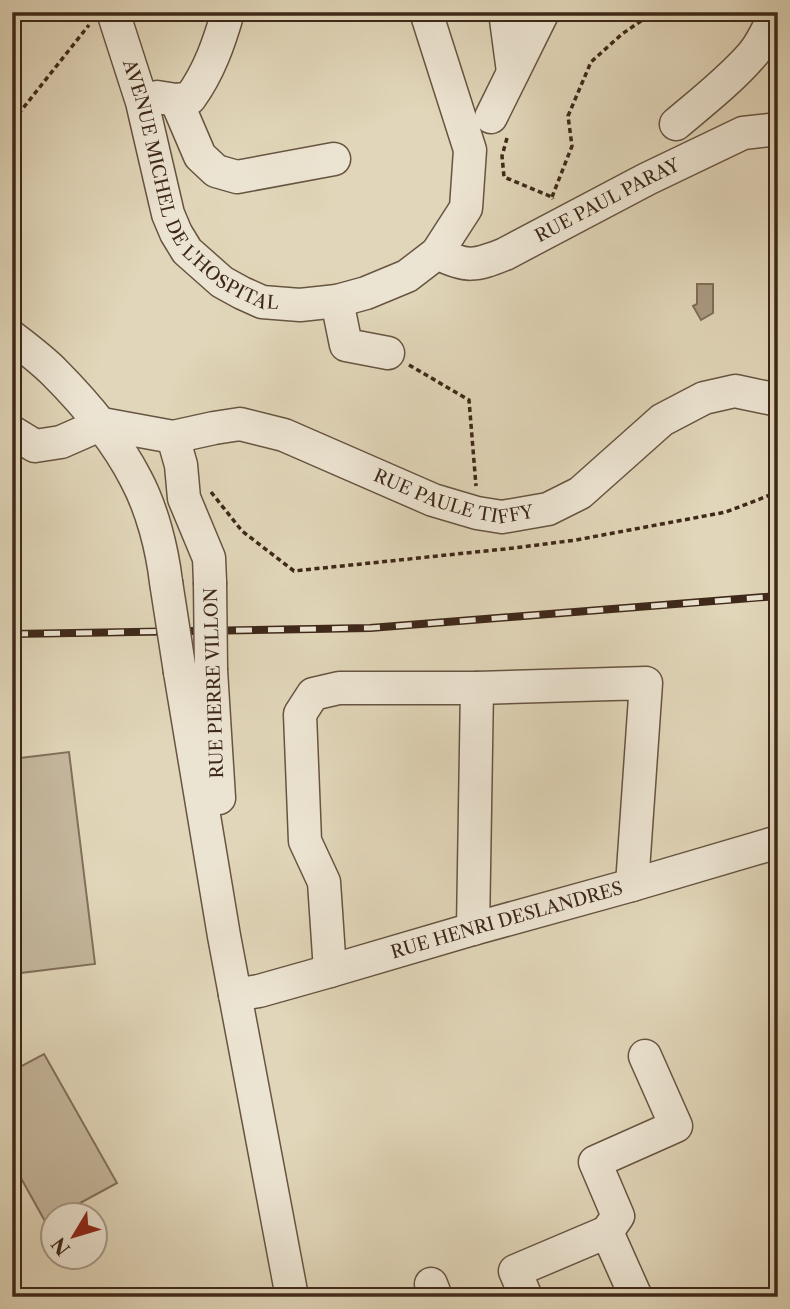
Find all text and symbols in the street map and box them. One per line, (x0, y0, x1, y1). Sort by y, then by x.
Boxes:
street label: AVENUE MICHEL DE L'HOSPITAL (118, 56, 280, 314)
street label: RUE PAUL PARAY (531, 153, 684, 247)
street label: RUE PAULE TIFFY (370, 465, 536, 529)
street label: RUE PIERRE VILLON (200, 587, 228, 779)
street label: RUE HENRI DESLANDRES (388, 877, 625, 964)
north arrow (38, 1200, 108, 1270)
text: N (47, 1233, 75, 1260)

